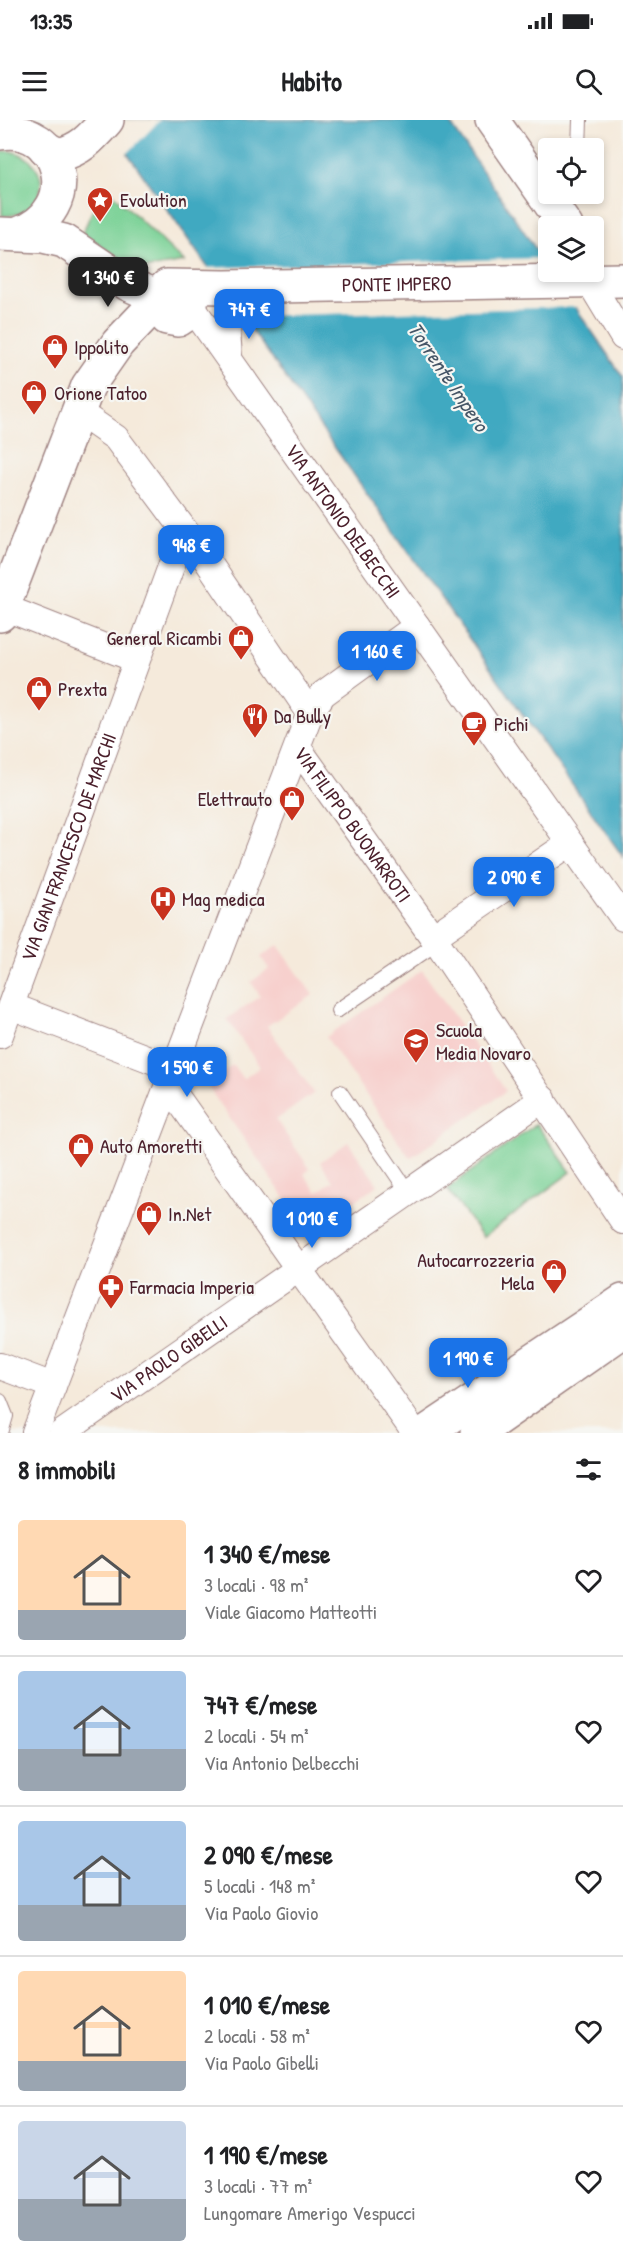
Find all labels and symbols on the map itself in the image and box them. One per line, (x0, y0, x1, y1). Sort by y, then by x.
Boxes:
place icon: Evolution (85, 185, 115, 223)
place label: Evolution (120, 186, 187, 213)
pin: 1 340 € (53, 257, 163, 308)
street label: PONTE IMPERO (342, 269, 452, 298)
pin: 747 € (207, 289, 291, 340)
water label: Torrente Impero (401, 316, 496, 438)
shop icon: Ippolito (40, 332, 70, 370)
place label: Ippolito (74, 333, 129, 360)
shop icon: Orione Tatoo (19, 378, 49, 416)
place label: Orione Tatoo (54, 379, 147, 406)
street label: VIA ANTONIO DELBECCHI (280, 438, 407, 603)
pin: 948 € (149, 525, 233, 576)
shop icon: General Ricambi (226, 623, 256, 661)
place label: General Ricambi (107, 624, 222, 651)
pin: 1 160 € (322, 631, 432, 682)
shop icon: Prexta (24, 674, 54, 712)
place label: Prexta (58, 675, 107, 702)
restaurant icon: Da Bully (240, 701, 270, 739)
place label: Da Bully (274, 702, 331, 729)
cafe icon: Pichi (459, 709, 489, 747)
place label: Pichi (494, 710, 529, 737)
street label: VIA GIAN FRANCESCO DE MARCHI (14, 729, 122, 965)
street label: VIA FILIPPO BUONARROTI (288, 741, 418, 908)
shop icon: Elettrauto (277, 784, 307, 822)
place label: Elettrauto (198, 785, 272, 812)
pin: 2 090 € (459, 857, 569, 908)
hospital icon: Mag medica (148, 884, 178, 922)
place label: Mag medica (182, 885, 265, 912)
place label: Scuola Media Novaro (436, 1016, 531, 1066)
school or university icon: Scuola Media Novaro (401, 1026, 431, 1064)
pin: 1 590 € (132, 1047, 242, 1098)
shop icon: Auto Amoretti (66, 1131, 96, 1169)
place label: Auto Amoretti (100, 1132, 203, 1159)
pin: 1 010 € (257, 1198, 367, 1249)
shop icon: In.Net (134, 1199, 164, 1237)
place label: In.Net (168, 1200, 213, 1227)
place label: Autocarrozzeria Mela (417, 1246, 534, 1296)
shop icon: Autocarrozzeria Mela (539, 1257, 569, 1295)
pharmacy icon: Farmacia Imperia (96, 1272, 126, 1310)
place label: Farmacia Imperia (129, 1273, 254, 1300)
street label: VIA PAOLO GIBELLI (105, 1308, 232, 1409)
pin: 1 190 € (413, 1338, 523, 1389)

